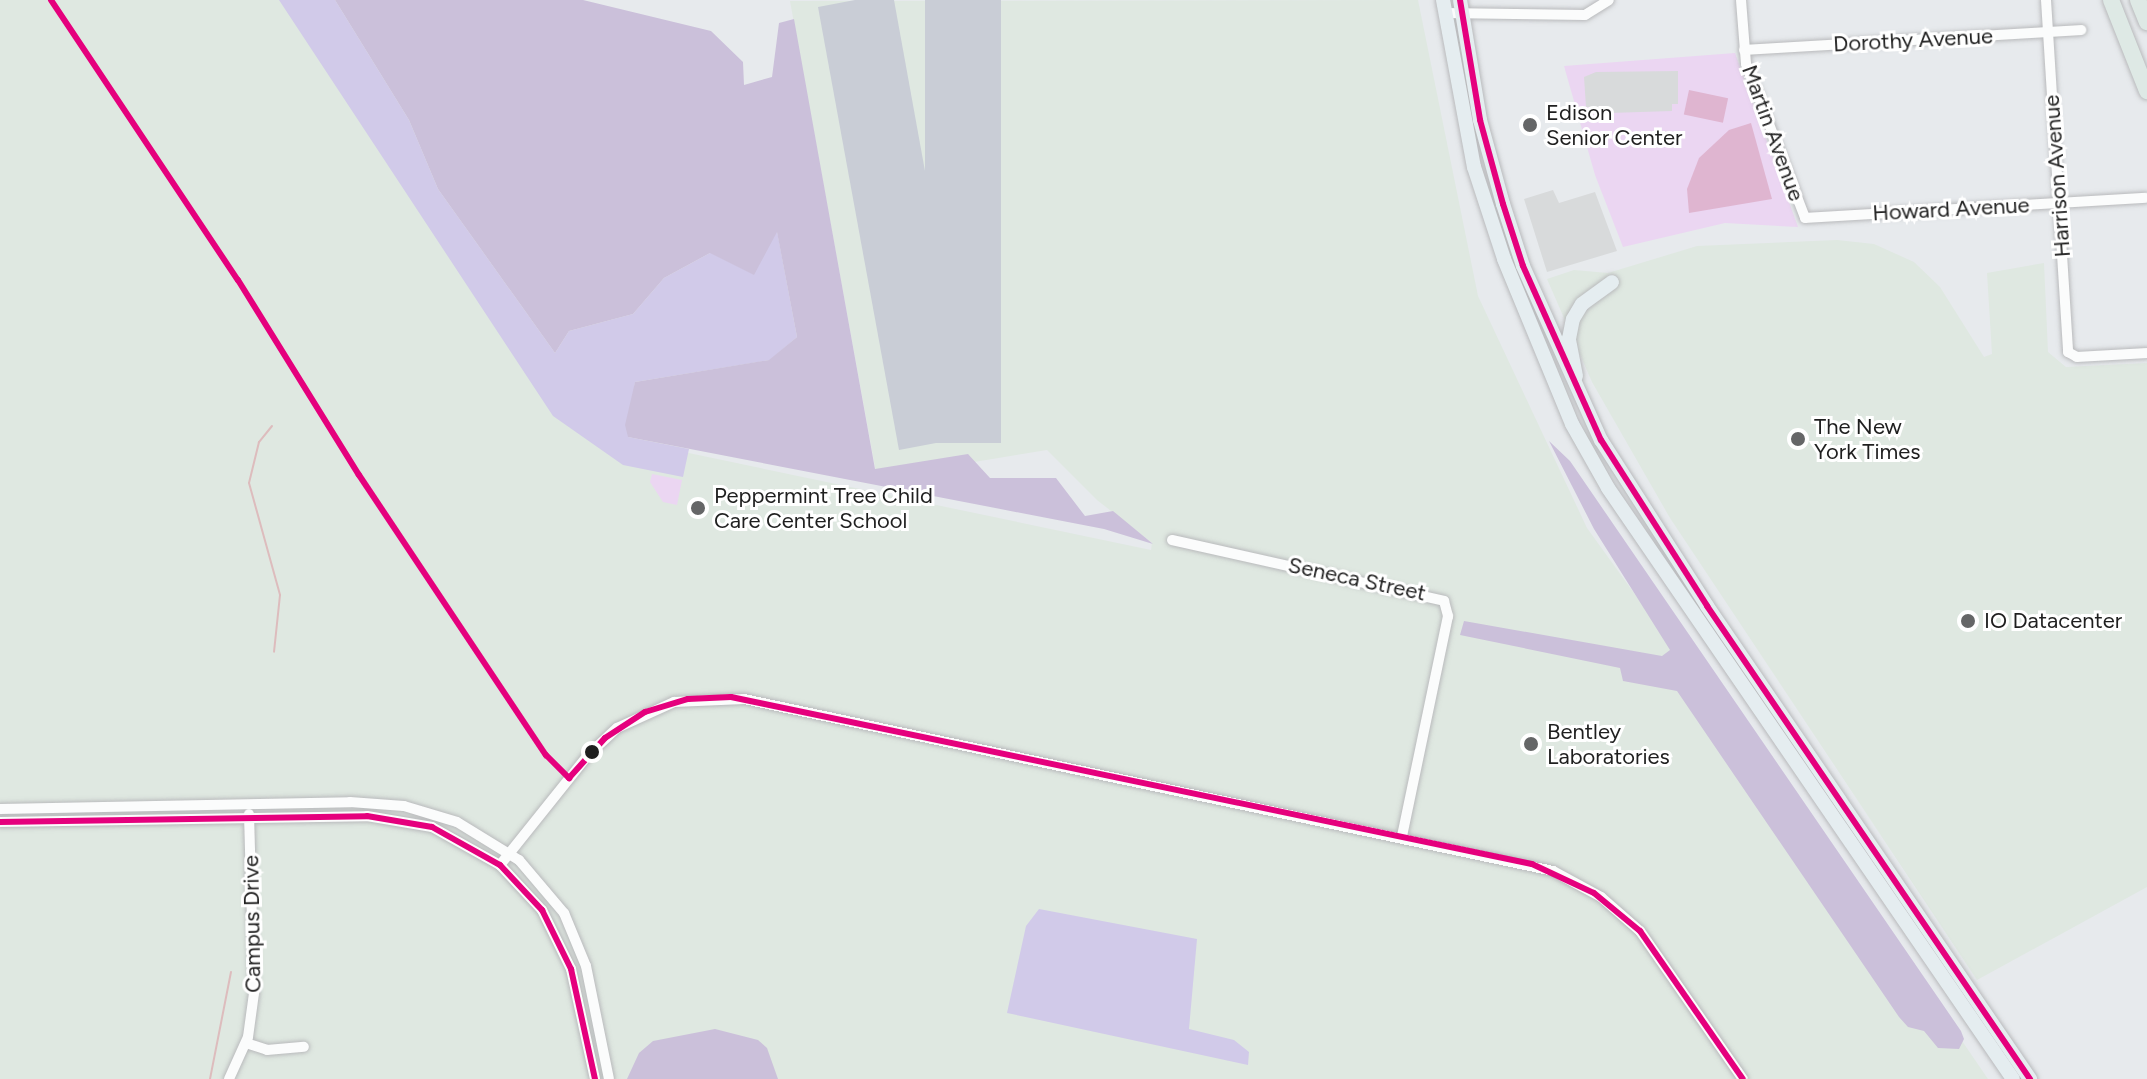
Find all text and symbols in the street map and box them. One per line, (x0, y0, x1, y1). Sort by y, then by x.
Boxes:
street label: Dorothy Avenue (1832, 23, 1994, 57)
street label: Martin Avenue (1736, 61, 1810, 205)
street label: Harrison Avenue (2038, 94, 2076, 258)
place label: Edison Senior Center (1546, 99, 1682, 150)
marker: Edison Senior Center (1521, 116, 1539, 134)
street label: Howard Avenue (1872, 192, 2030, 226)
place label: The New York Times (1814, 413, 1921, 464)
marker: The New York Times (1789, 430, 1807, 448)
place label: Peppermint Tree Child Care Center School (714, 482, 933, 534)
marker: Peppermint Tree Child Care Center School (689, 499, 707, 517)
street label: Seneca Street (1286, 552, 1428, 606)
place label: IO Datacenter (1984, 608, 2122, 634)
marker: IO Datacenter (1959, 612, 1977, 630)
place label: Bentley Laboratories (1547, 718, 1670, 770)
marker: Bentley Laboratories (1522, 735, 1540, 753)
unlabelled marker (584, 744, 600, 760)
street label: Campus Drive (238, 855, 266, 993)

